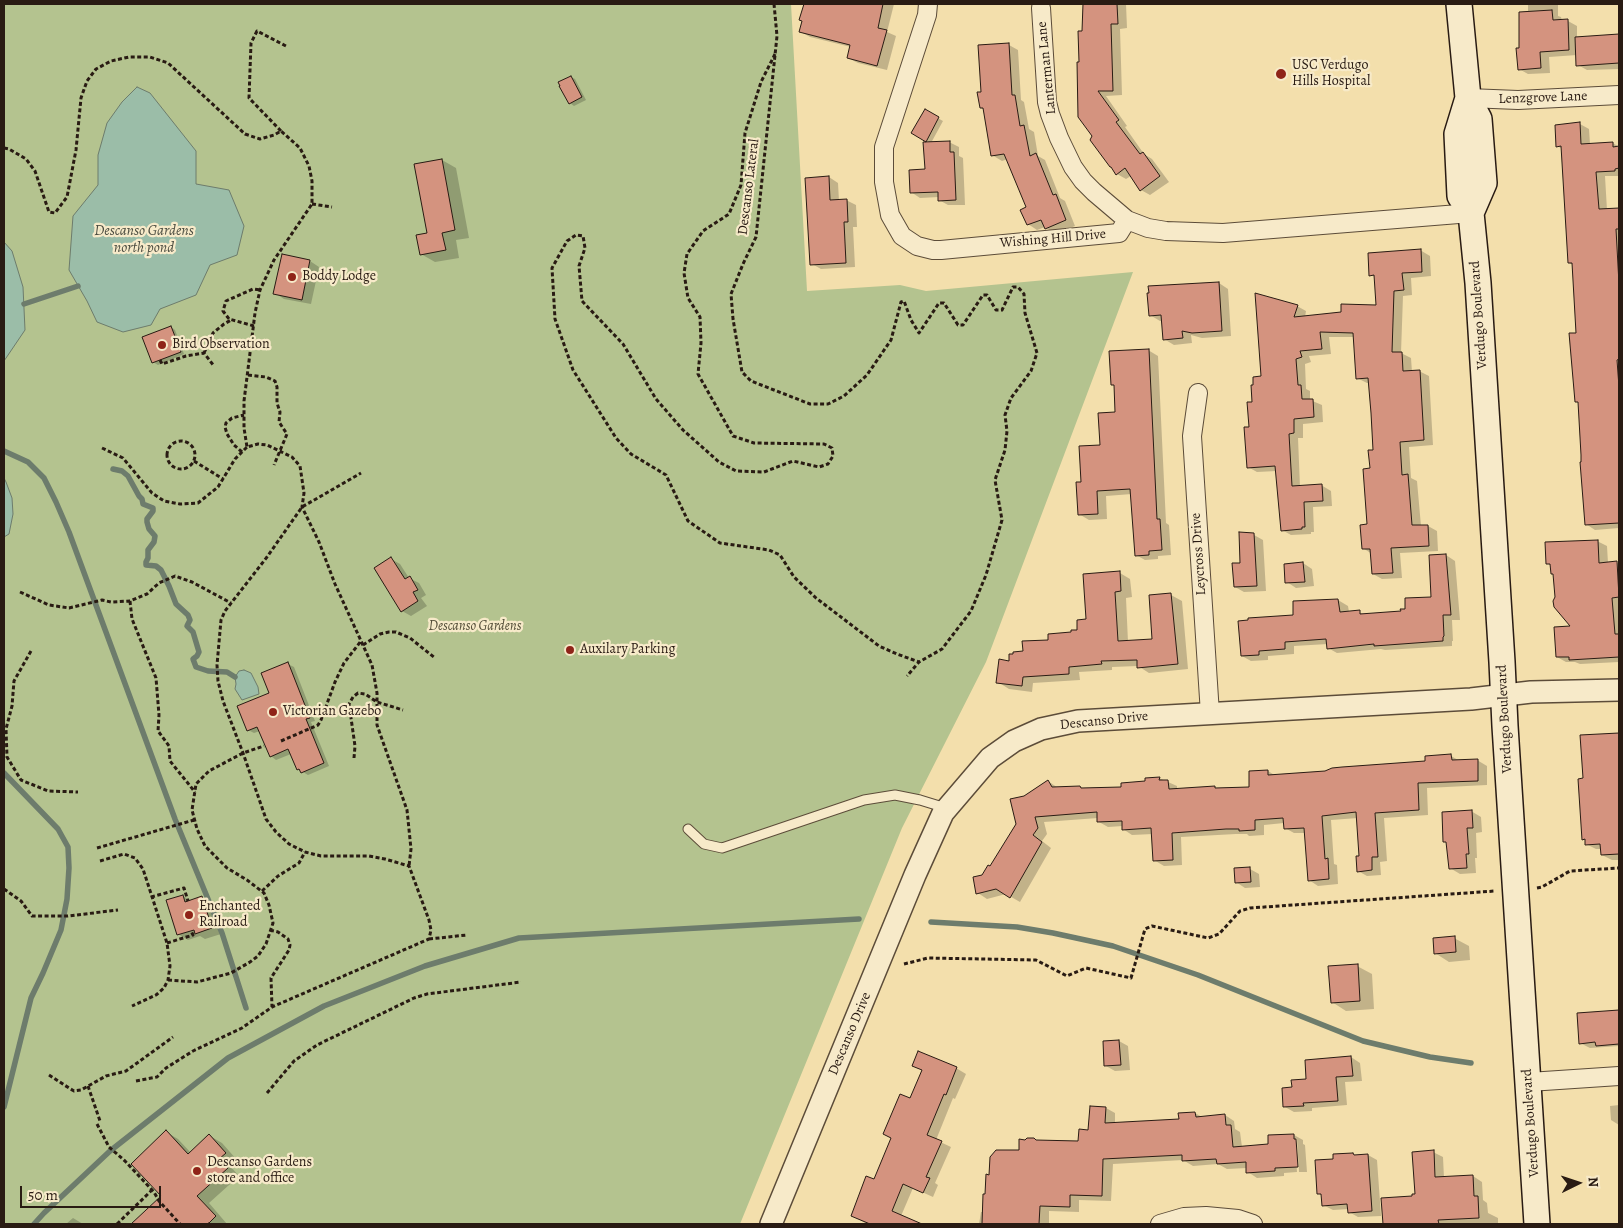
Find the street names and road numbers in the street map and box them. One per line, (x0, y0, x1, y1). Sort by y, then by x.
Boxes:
street label: Lanterman Lane (1034, 21, 1060, 115)
street label: Lenzgrove Lane (1498, 88, 1588, 108)
street label: Descanso Lateral (735, 138, 763, 236)
street label: Wishing Hill Drive (999, 226, 1107, 252)
street label: Verdugo Boulevard (1467, 260, 1491, 370)
street label: Leycross Drive (1188, 512, 1210, 596)
street label: Verdugo Boulevard (1494, 664, 1516, 774)
street label: Descanso Drive (1059, 708, 1149, 734)
street label: Descanso Drive (825, 990, 875, 1078)
street label: Verdugo Boulevard (1519, 1068, 1543, 1178)

